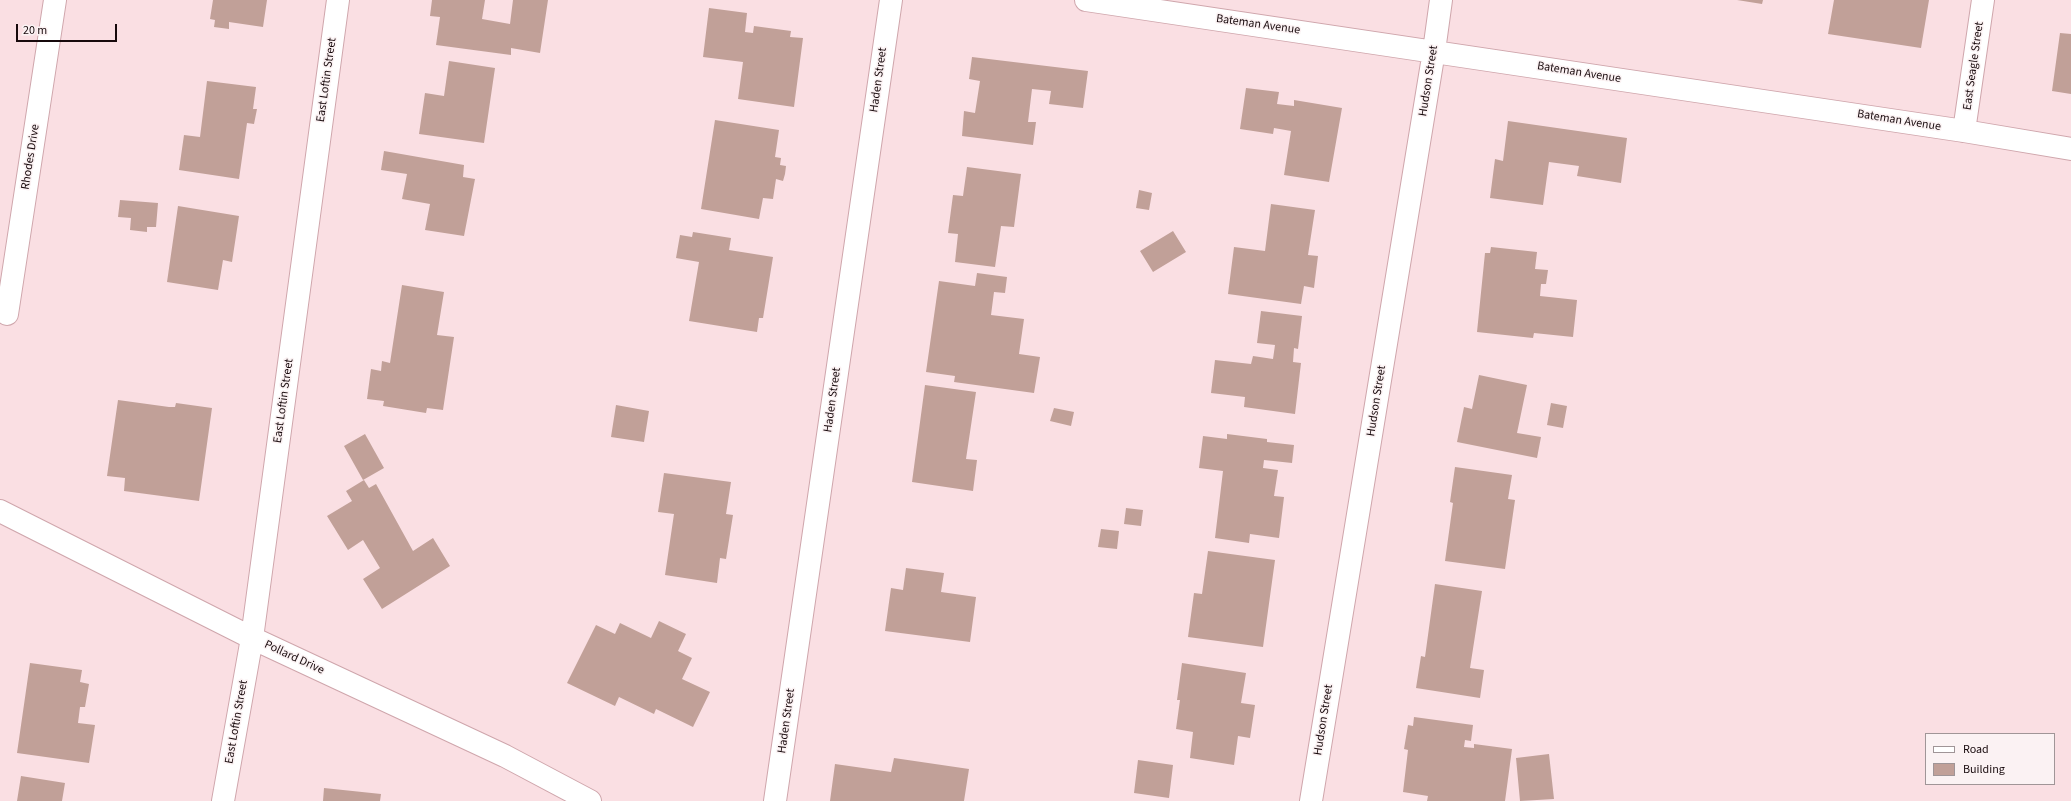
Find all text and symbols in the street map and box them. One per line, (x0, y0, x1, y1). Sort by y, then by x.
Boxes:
street label: Bateman Avenue (1215, 12, 1301, 38)
scale bar (18, 16, 119, 42)
street label: East Seagle Street (1961, 21, 1987, 111)
text: 20 m (23, 22, 47, 39)
street label: East Loftin Street (314, 37, 340, 123)
street label: Hudson Street (1416, 45, 1442, 117)
street label: Haden Street (867, 47, 891, 113)
street label: Bateman Avenue (1536, 59, 1622, 87)
street label: Bateman Avenue (1856, 107, 1942, 135)
street label: Rhodes Drive (19, 123, 43, 191)
street label: East Loftin Street (271, 358, 297, 444)
street label: Hudson Street (1364, 365, 1390, 437)
street label: Haden Street (821, 367, 845, 433)
street label: Pollard Drive (262, 638, 326, 678)
street label: East Loftin Street (223, 679, 251, 765)
street label: Hudson Street (1311, 684, 1337, 756)
street label: Haden Street (775, 688, 799, 754)
legend (1925, 733, 2055, 785)
text: Road (1963, 741, 1989, 758)
text: Building (1963, 761, 2005, 778)

